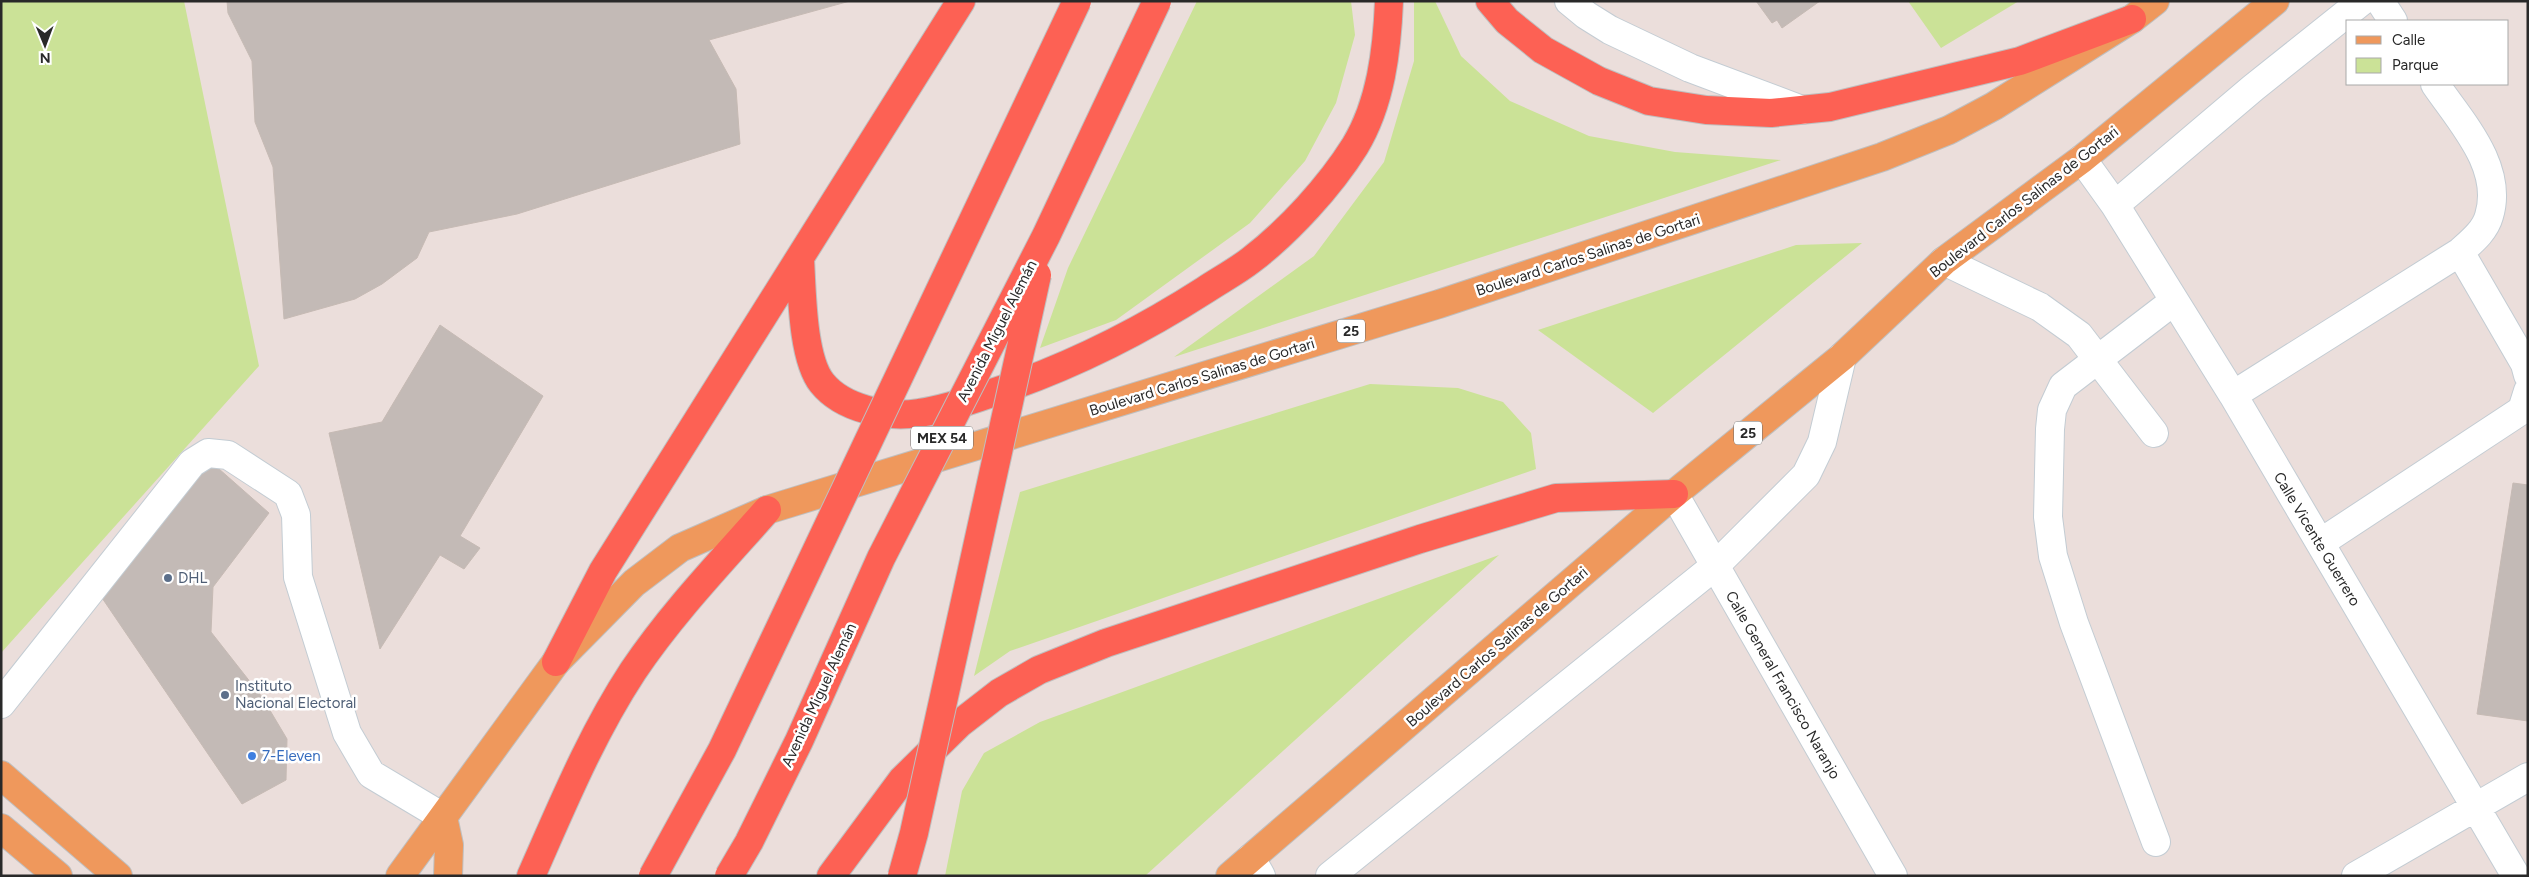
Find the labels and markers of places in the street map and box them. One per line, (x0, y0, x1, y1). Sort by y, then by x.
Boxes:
place label: DHL (178, 569, 208, 587)
marker: DHL (162, 572, 174, 584)
place label: Instituto Nacional Electoral (235, 677, 356, 712)
marker: Instituto Nacional Electoral (219, 689, 231, 701)
place label: 7-Eleven (262, 747, 321, 765)
marker: 7-Eleven (246, 750, 258, 762)

